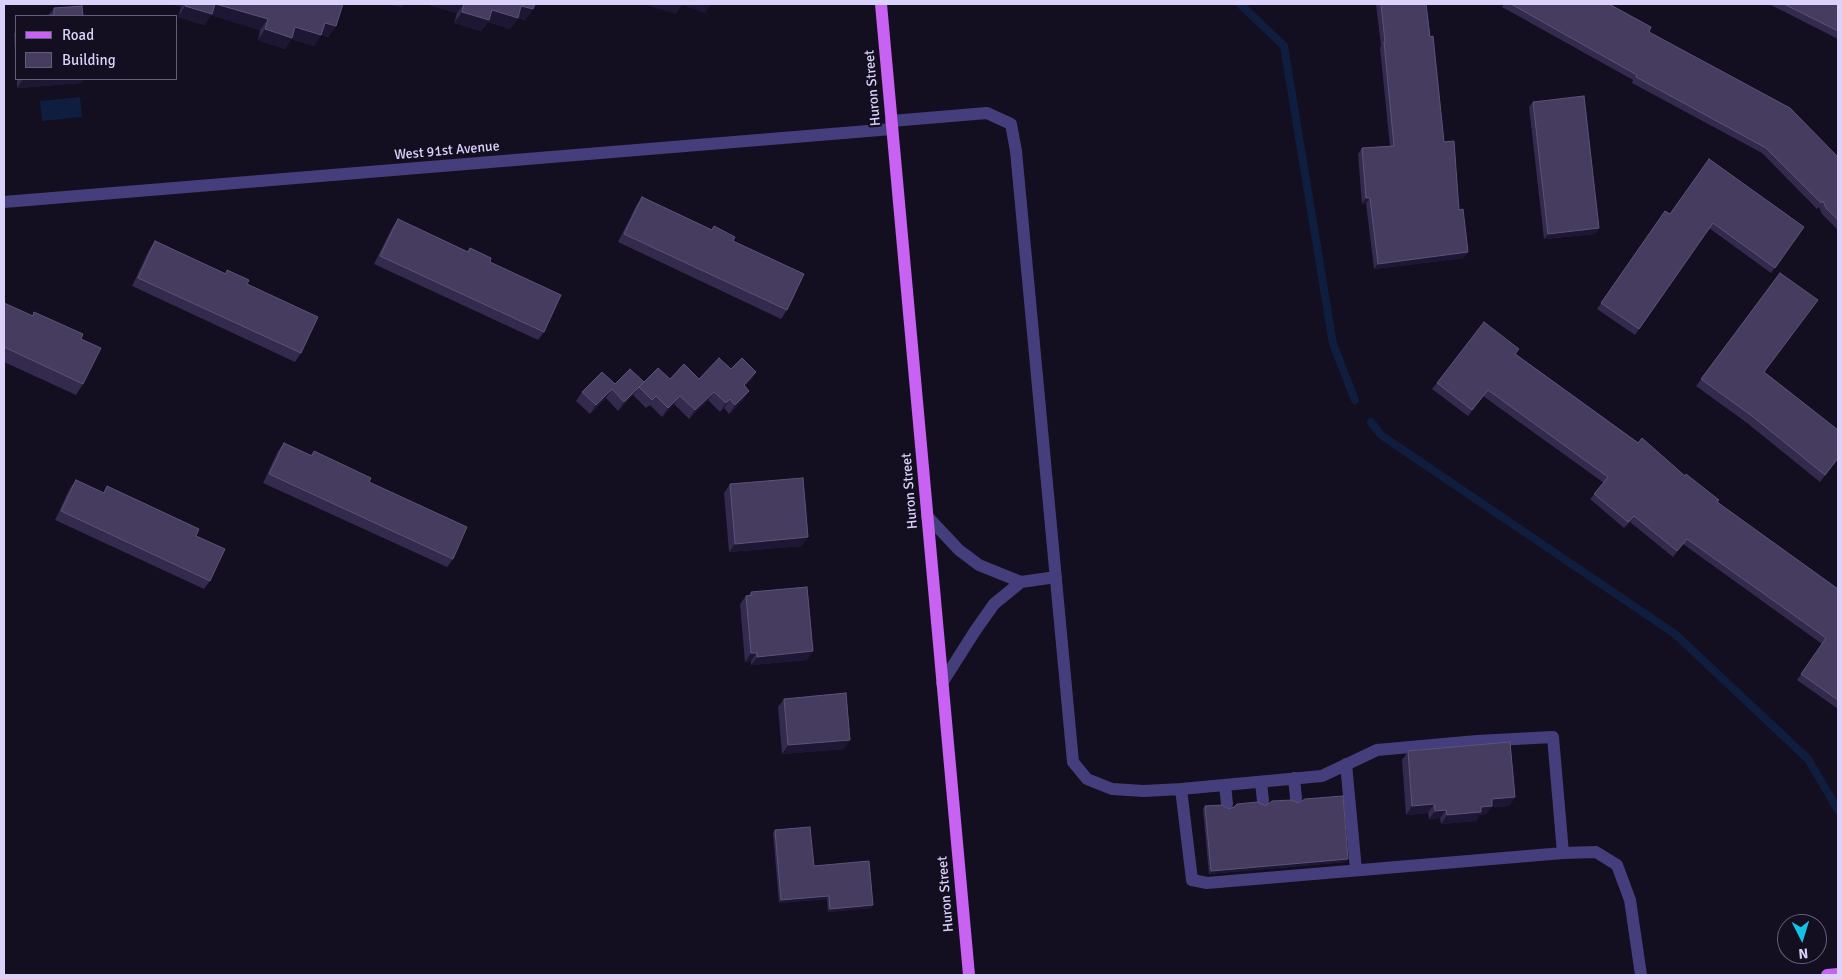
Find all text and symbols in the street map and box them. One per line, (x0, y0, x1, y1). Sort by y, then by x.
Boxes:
legend (15, 15, 178, 80)
text: Road (62, 26, 94, 44)
street label: Huron Street (861, 49, 885, 127)
text: Building (62, 51, 116, 69)
street label: West 91st Avenue (394, 138, 500, 164)
street label: Huron Street (898, 452, 922, 530)
street label: Huron Street (934, 855, 958, 933)
north arrow (1777, 914, 1827, 964)
text: N (1798, 945, 1809, 962)

